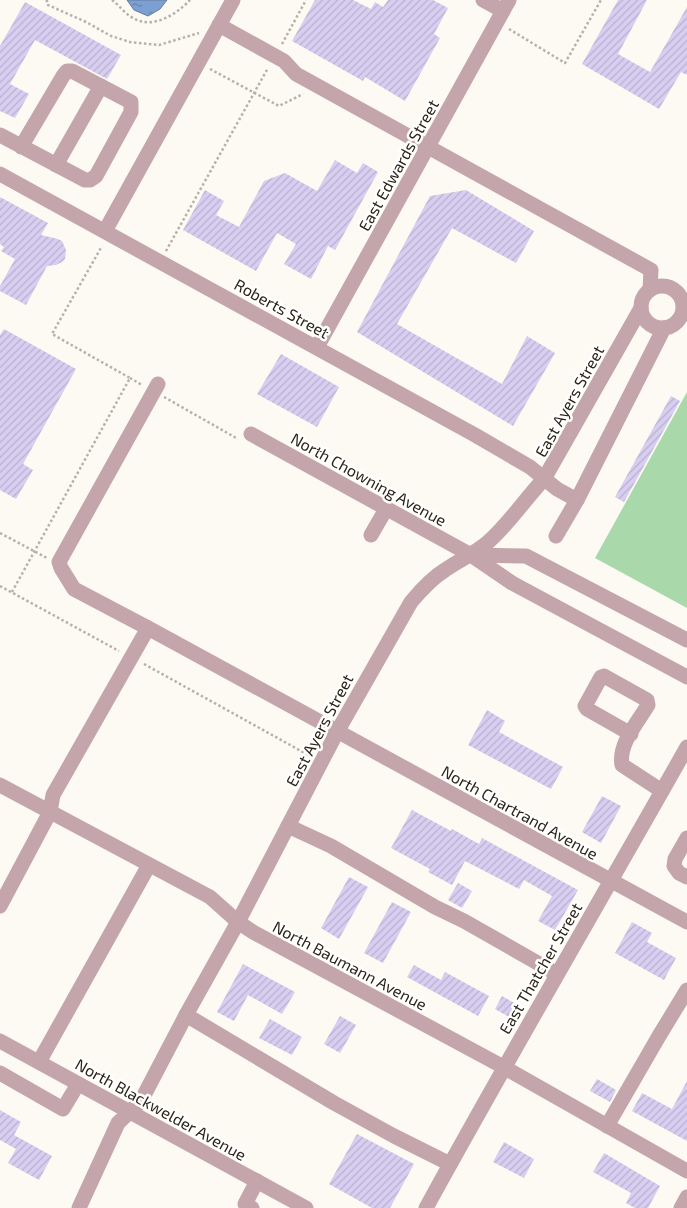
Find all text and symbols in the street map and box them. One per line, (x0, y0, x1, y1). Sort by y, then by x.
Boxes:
street label: East Edwards Street (354, 96, 442, 234)
street label: Roberts Street (231, 274, 333, 342)
street label: East Ayers Street (531, 342, 607, 460)
street label: North Chowning Avenue (288, 428, 450, 530)
street label: East Ayers Street (281, 671, 357, 789)
street label: North Chartrand Avenue (438, 761, 602, 863)
street label: East Thatcher Street (495, 899, 585, 1037)
street label: North Baumann Avenue (270, 916, 430, 1014)
street label: North Blackwelder Avenue (72, 1054, 250, 1164)

